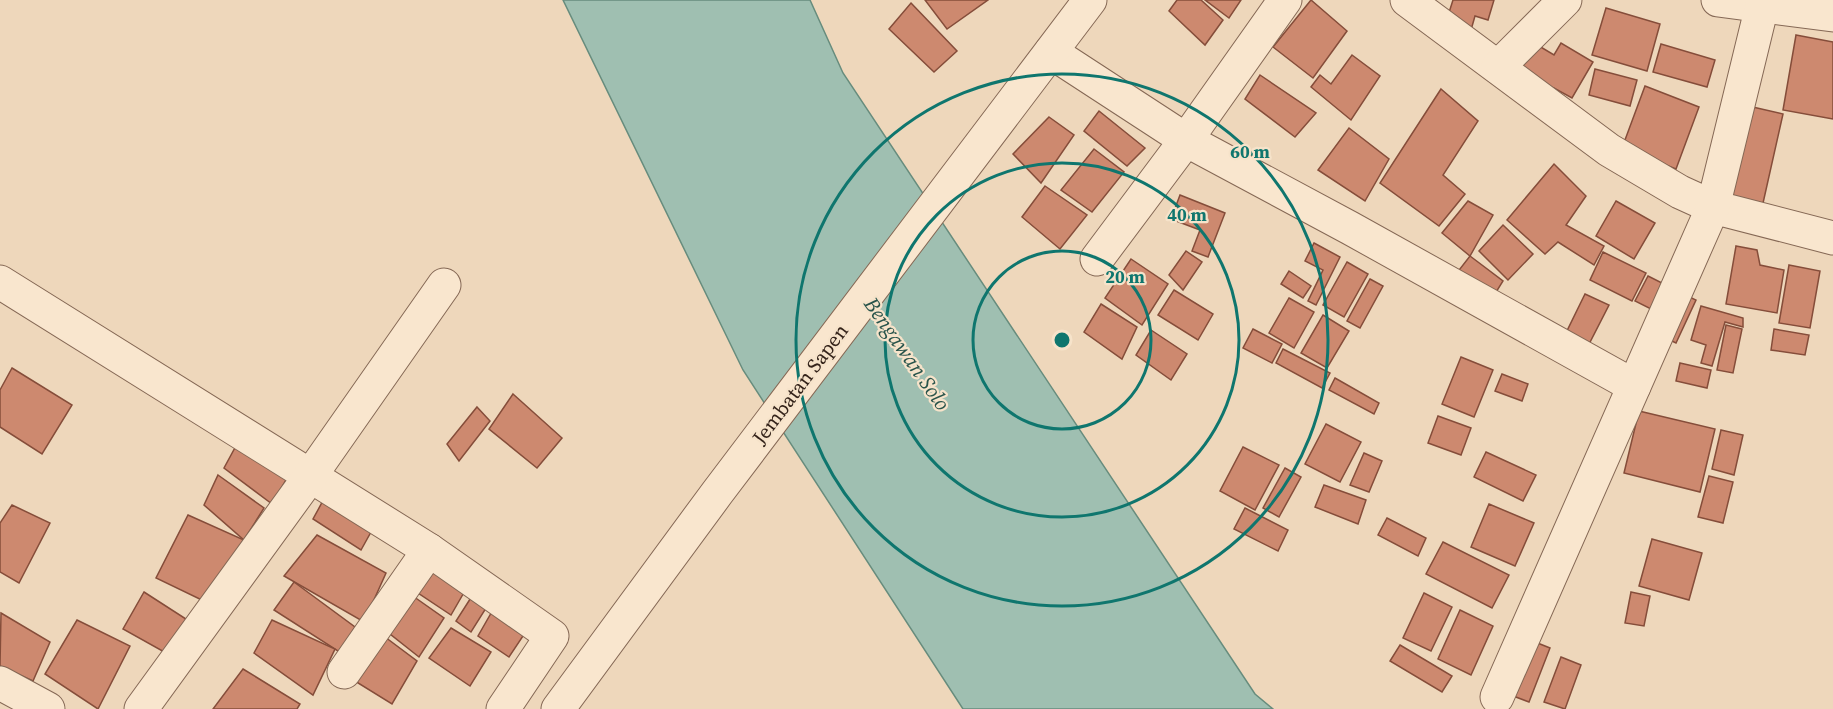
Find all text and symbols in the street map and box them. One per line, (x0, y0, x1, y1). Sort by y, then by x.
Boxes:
text: 60 m (1230, 139, 1270, 164)
text: 40 m (1167, 202, 1207, 227)
text: 20 m (1105, 264, 1145, 289)
water label: Bengawan Solo (857, 290, 957, 416)
street label: Jembatan Sapen (745, 318, 855, 451)
centre of rings (1052, 330, 1072, 350)

